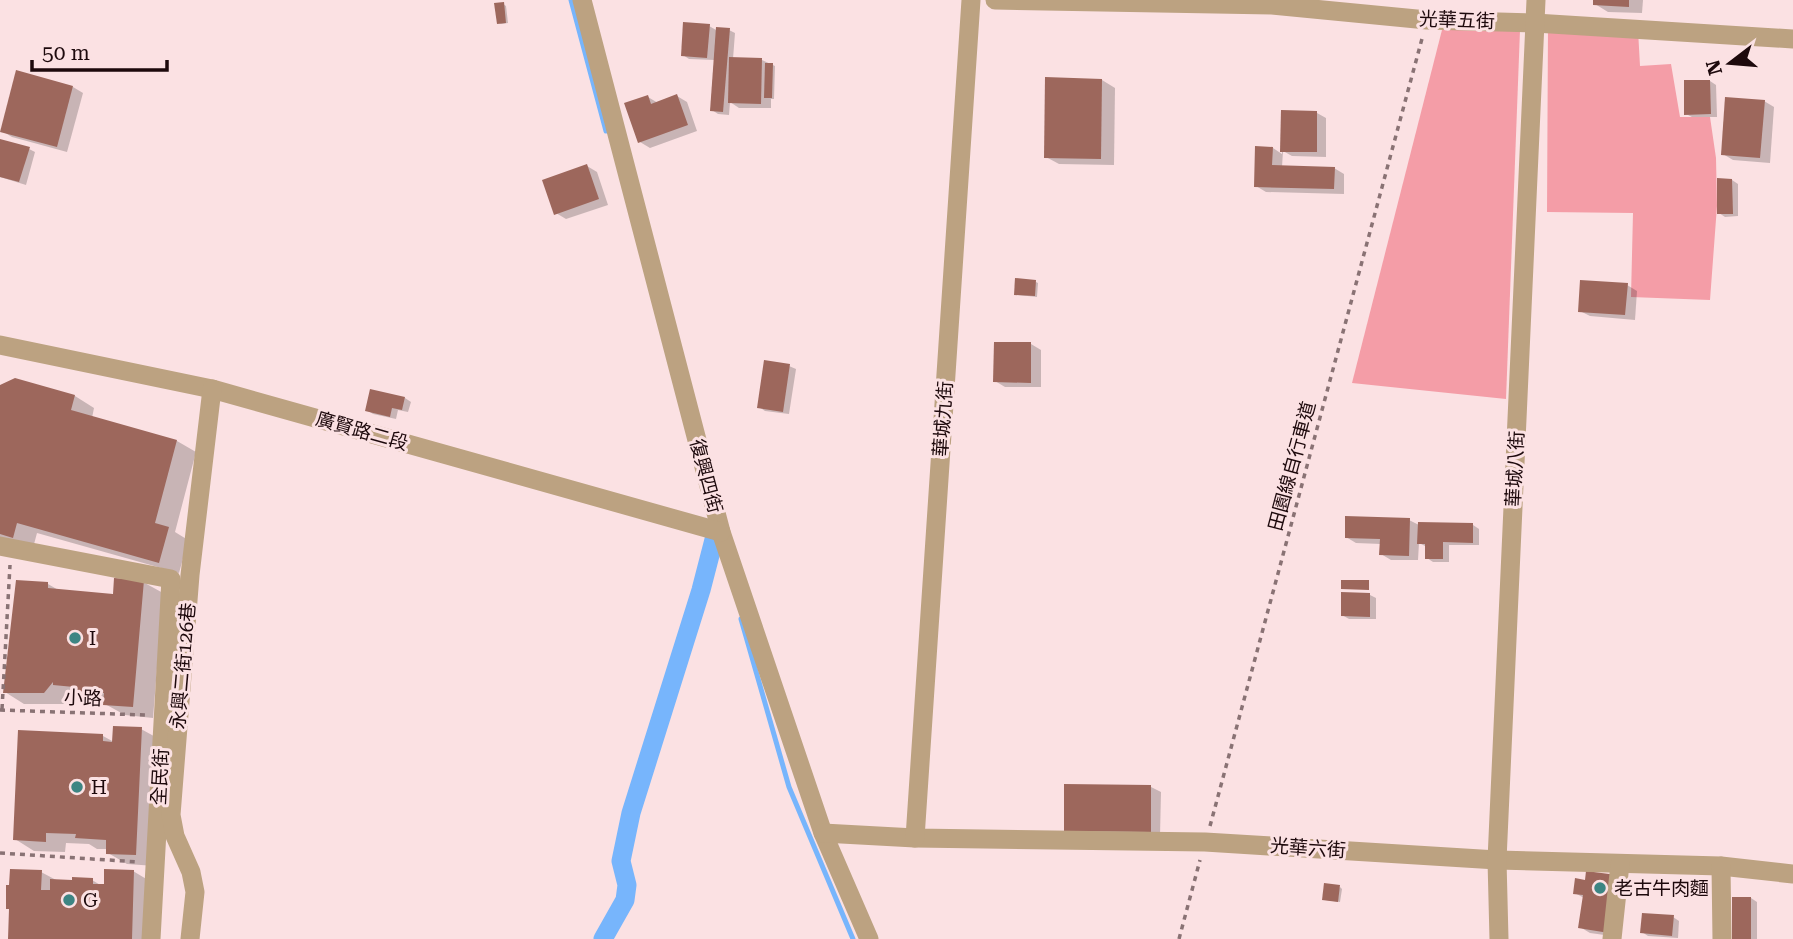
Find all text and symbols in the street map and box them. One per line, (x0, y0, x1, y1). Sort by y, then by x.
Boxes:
street label: 光華五街 (1419, 7, 1495, 33)
scale bar (32, 28, 166, 72)
north arrow (1695, 28, 1765, 98)
text: 50 m (42, 41, 90, 65)
text: N (1701, 57, 1727, 78)
street label: 華城九街 (929, 380, 957, 458)
street label: 田園線自行車道 (1264, 399, 1320, 533)
street label: 廣賢路二段 (313, 407, 411, 455)
street label: 華城八街 (1502, 430, 1528, 508)
street label: 復興四街 (685, 436, 727, 516)
street label: 永興二街126巷 (166, 602, 200, 730)
place label: I (89, 627, 96, 650)
marker: I (67, 630, 83, 646)
street label: 小路 (64, 686, 102, 710)
street label: 全民街 (147, 748, 173, 806)
place label: H (91, 776, 107, 799)
marker: H (69, 779, 85, 795)
street label: 光華六街 (1269, 834, 1347, 862)
place label: 老古牛肉麵 (1614, 877, 1709, 900)
marker: 老古牛肉麵 (1592, 880, 1608, 896)
place label: G (83, 889, 98, 912)
marker: G (61, 892, 77, 908)

